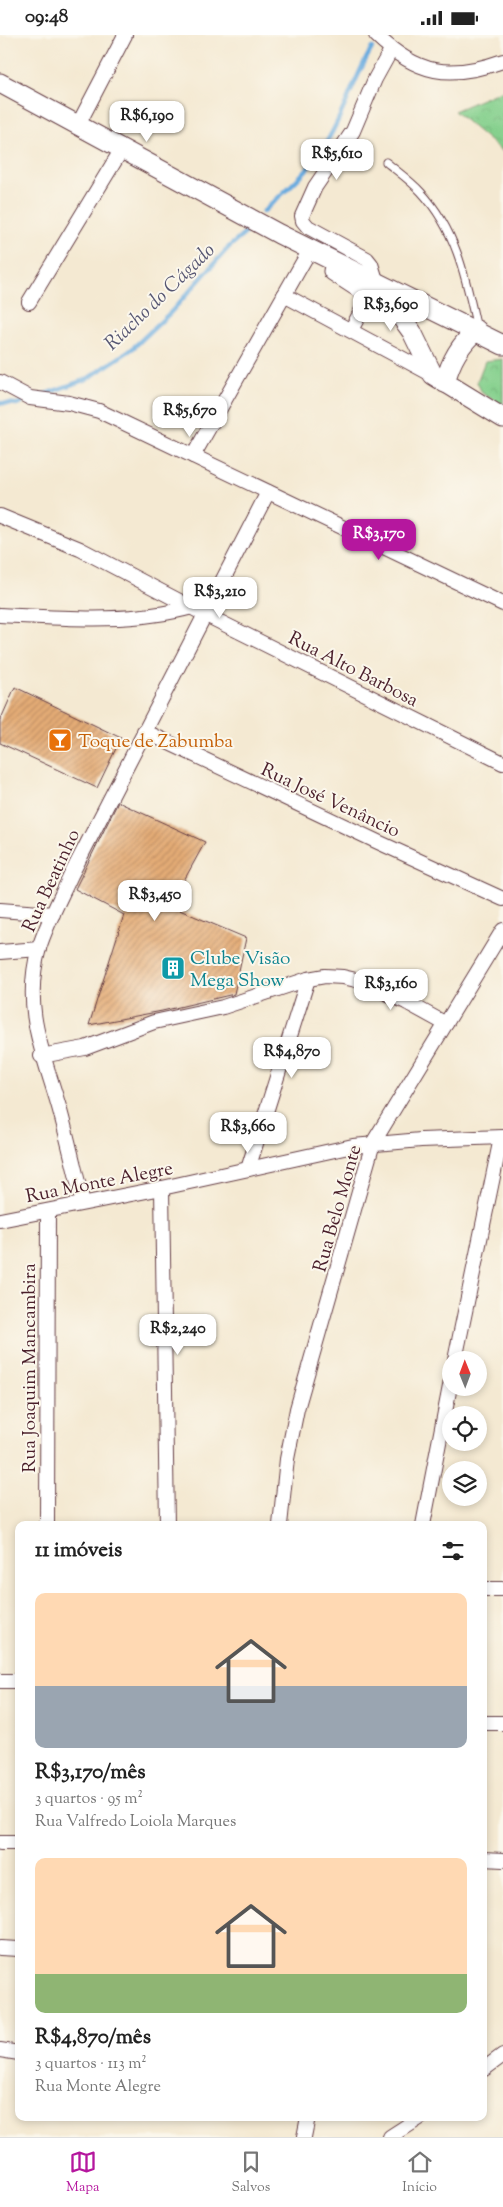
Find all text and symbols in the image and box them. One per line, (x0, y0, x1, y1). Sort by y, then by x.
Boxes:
text: 09:48 (25, 4, 68, 31)
pin: R$6,190 (101, 101, 193, 143)
text: R$6,190 (120, 105, 174, 128)
pin: R$5,610 (291, 139, 383, 181)
text: R$5,610 (312, 143, 362, 166)
water label: Riacho do Cágado (99, 237, 223, 358)
pin: R$3,690 (345, 289, 437, 332)
text: R$3,690 (364, 294, 418, 317)
pin: R$5,670 (144, 395, 236, 438)
text: R$5,670 (163, 400, 217, 423)
pin: R$3,170 (333, 519, 425, 561)
text: R$3,170 (353, 523, 405, 546)
pin: R$3,210 (174, 577, 266, 619)
text: R$3,210 (194, 581, 246, 604)
street label: Rua Alto Barbosa (283, 626, 423, 715)
bar icon: Toque de Zabumba (47, 727, 73, 753)
place label: Toque de Zabumba (78, 729, 233, 756)
street label: Rua José Venâncio (256, 757, 404, 845)
street label: Rua Beatinho (17, 825, 88, 937)
pin: R$3,450 (109, 879, 201, 922)
text: R$3,450 (129, 884, 181, 907)
place label: Clube Visão Mega Show (190, 946, 290, 995)
building icon: Clube Visão Mega Show (160, 955, 186, 981)
pin: R$3,160 (345, 969, 437, 1011)
text: R$3,160 (365, 973, 417, 996)
pin: R$4,870 (246, 1037, 338, 1079)
text: R$4,870 (264, 1041, 320, 1064)
pin: R$3,660 (202, 1111, 294, 1154)
text: R$3,660 (221, 1116, 275, 1139)
street label: Rua Belo Monte (307, 1142, 369, 1275)
street label: Rua Monte Alegre (24, 1156, 176, 1211)
street label: Rua Joaquim Mancambira (17, 1263, 44, 1473)
pin: R$2,240 (132, 1313, 224, 1356)
text: R$2,240 (150, 1318, 206, 1341)
north arrow (442, 1351, 488, 1396)
map controls (442, 1351, 487, 1506)
button: locate (442, 1406, 487, 1451)
button: layers (442, 1461, 487, 1506)
text: 11 imóveis (35, 1536, 122, 1566)
icon: filters (439, 1537, 467, 1565)
icon: home (206, 1626, 296, 1716)
text: R$3,170/mês (35, 1758, 145, 1788)
text: 3 quartos · 95 m² (35, 1788, 143, 1811)
text: Rua Valfredo Loiola Marques (35, 1811, 236, 1834)
icon: home (206, 1891, 296, 1981)
text: R$4,870/mês (35, 2023, 151, 2053)
text: 3 quartos · 113 m² (35, 2053, 147, 2076)
text: Rua Monte Alegre (35, 2076, 161, 2099)
tab: Mapa (66, 2148, 99, 2198)
tab: Salvos (232, 2148, 270, 2198)
tab: Início (402, 2148, 437, 2198)

